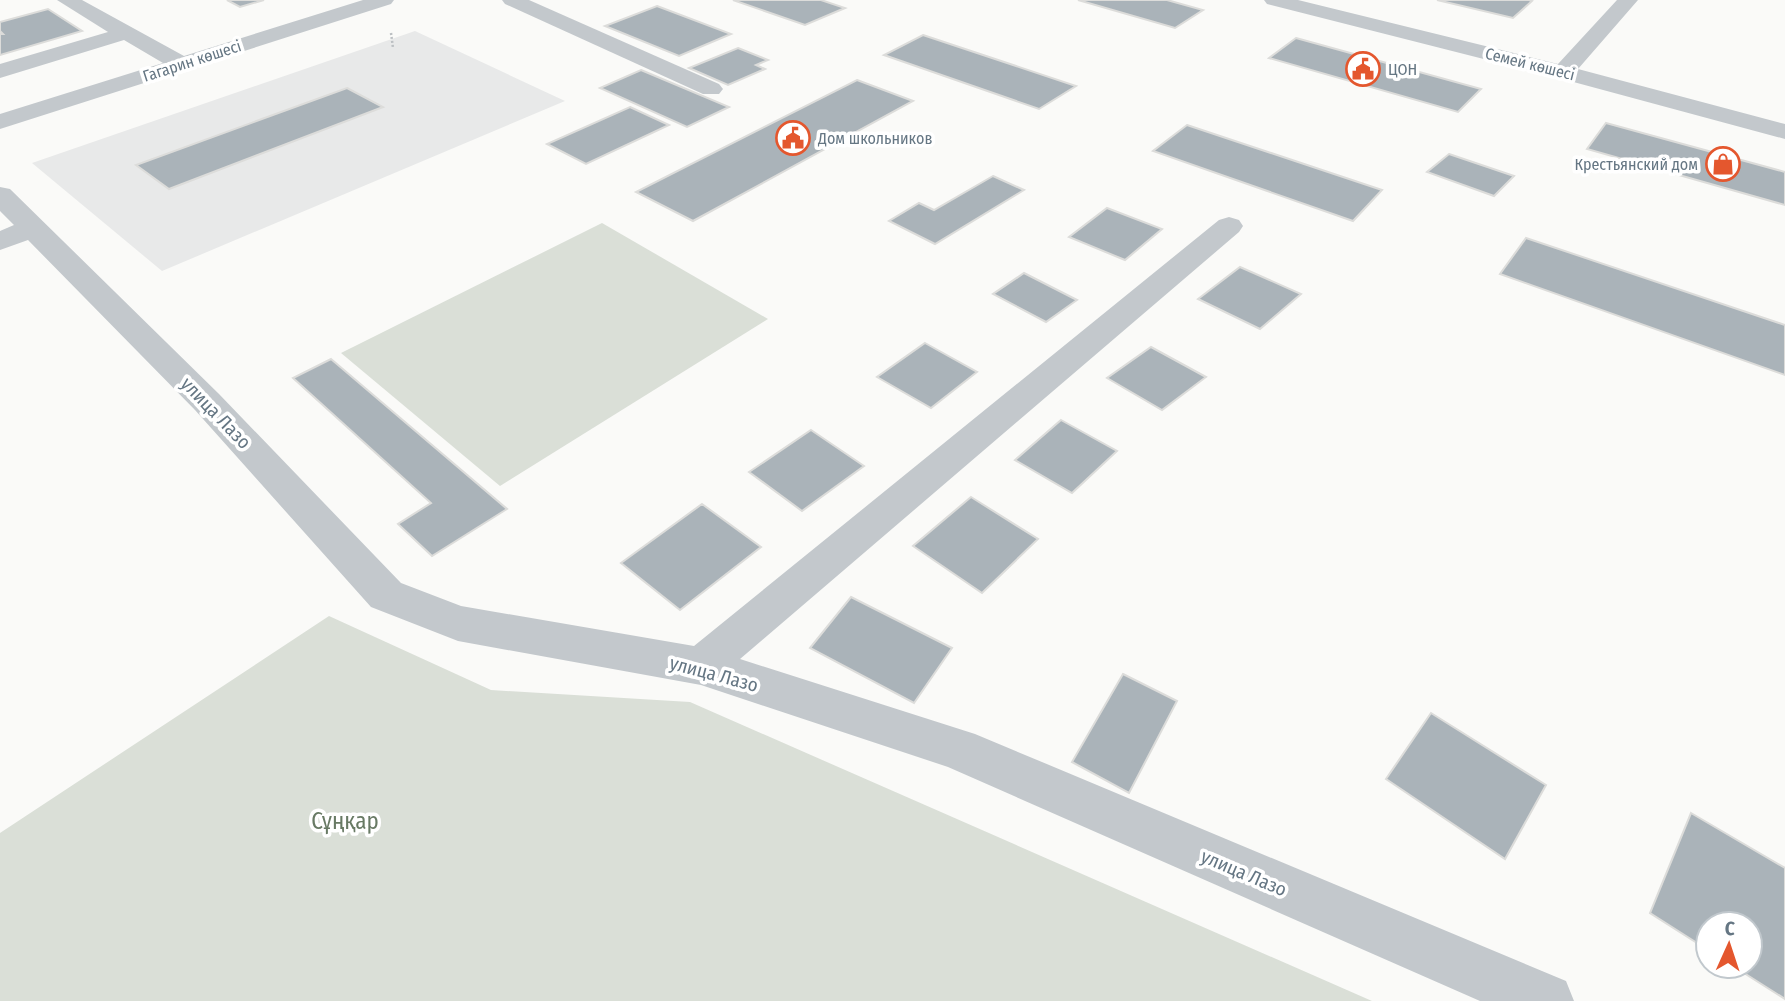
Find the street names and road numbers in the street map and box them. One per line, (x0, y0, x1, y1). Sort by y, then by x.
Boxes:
street label: Гагарин көшесі (140, 36, 244, 86)
street label: Семей көшесі (1483, 44, 1577, 84)
street label: улица Лазо (176, 372, 256, 454)
street label: улица Лазо (667, 651, 761, 697)
street label: улица Лазо (1198, 845, 1290, 901)

